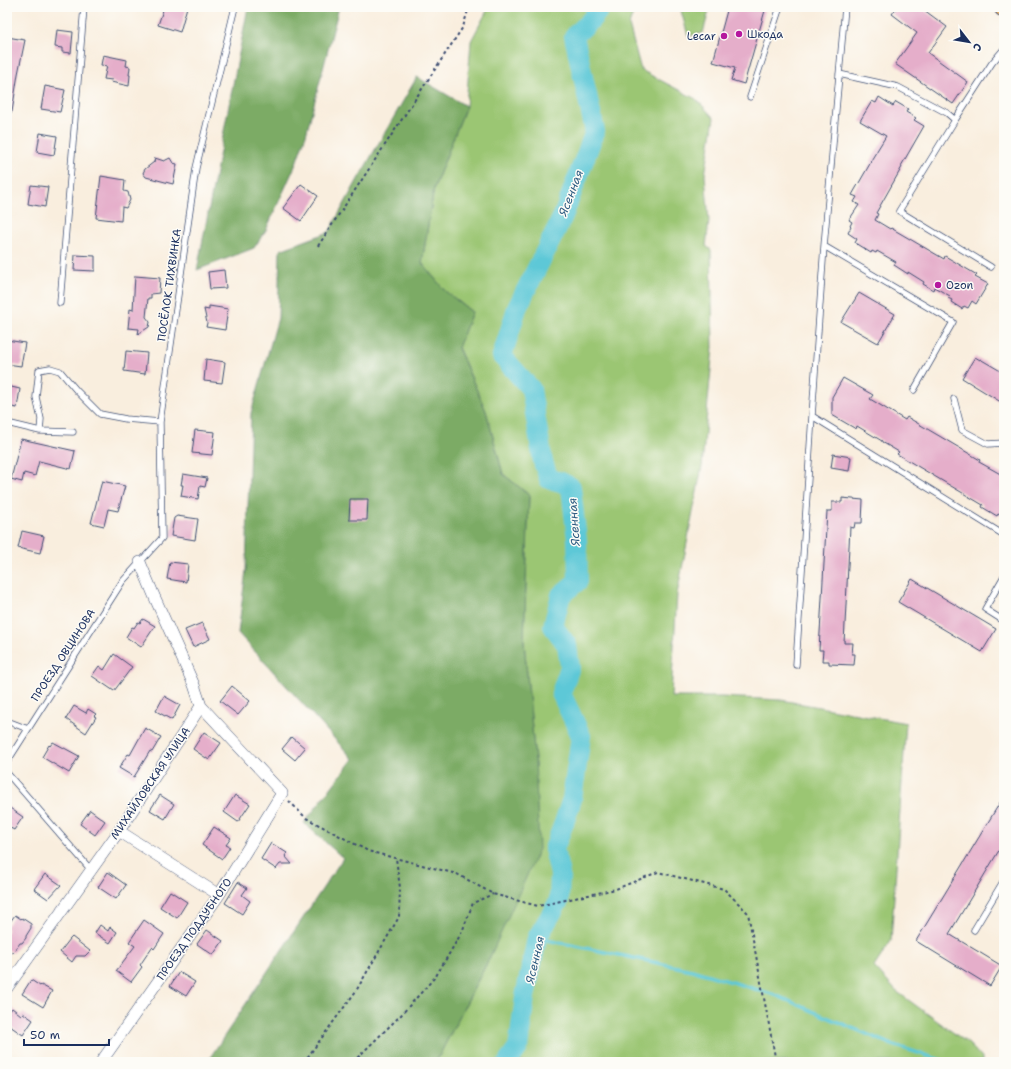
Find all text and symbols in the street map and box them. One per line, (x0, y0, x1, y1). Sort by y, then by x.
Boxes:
north arrow (949, 22, 989, 62)
place label: Шкода (747, 27, 783, 42)
place label: Lecar (687, 29, 716, 44)
marker: Шкода (734, 29, 744, 39)
marker: Lecar (719, 31, 729, 41)
text: С (969, 40, 985, 54)
water label: Ясенная (555, 167, 587, 219)
street label: ПОСЁЛОК ТИХВИНКА (154, 228, 185, 342)
place label: Ozon (946, 278, 974, 293)
marker: Ozon (933, 280, 943, 290)
water label: Ясенная (564, 497, 584, 548)
street label: ПРОЕЗД ОВЦИНОВА (28, 606, 99, 704)
street label: МИХАЙЛОВСКАЯ УЛИЦА (106, 724, 194, 842)
street label: ПРОЕЗД ПОДДУБНОГО (153, 875, 235, 983)
water label: Ясенная (522, 934, 548, 986)
scale bar (24, 1021, 109, 1047)
text: 50 m (30, 1027, 60, 1043)

